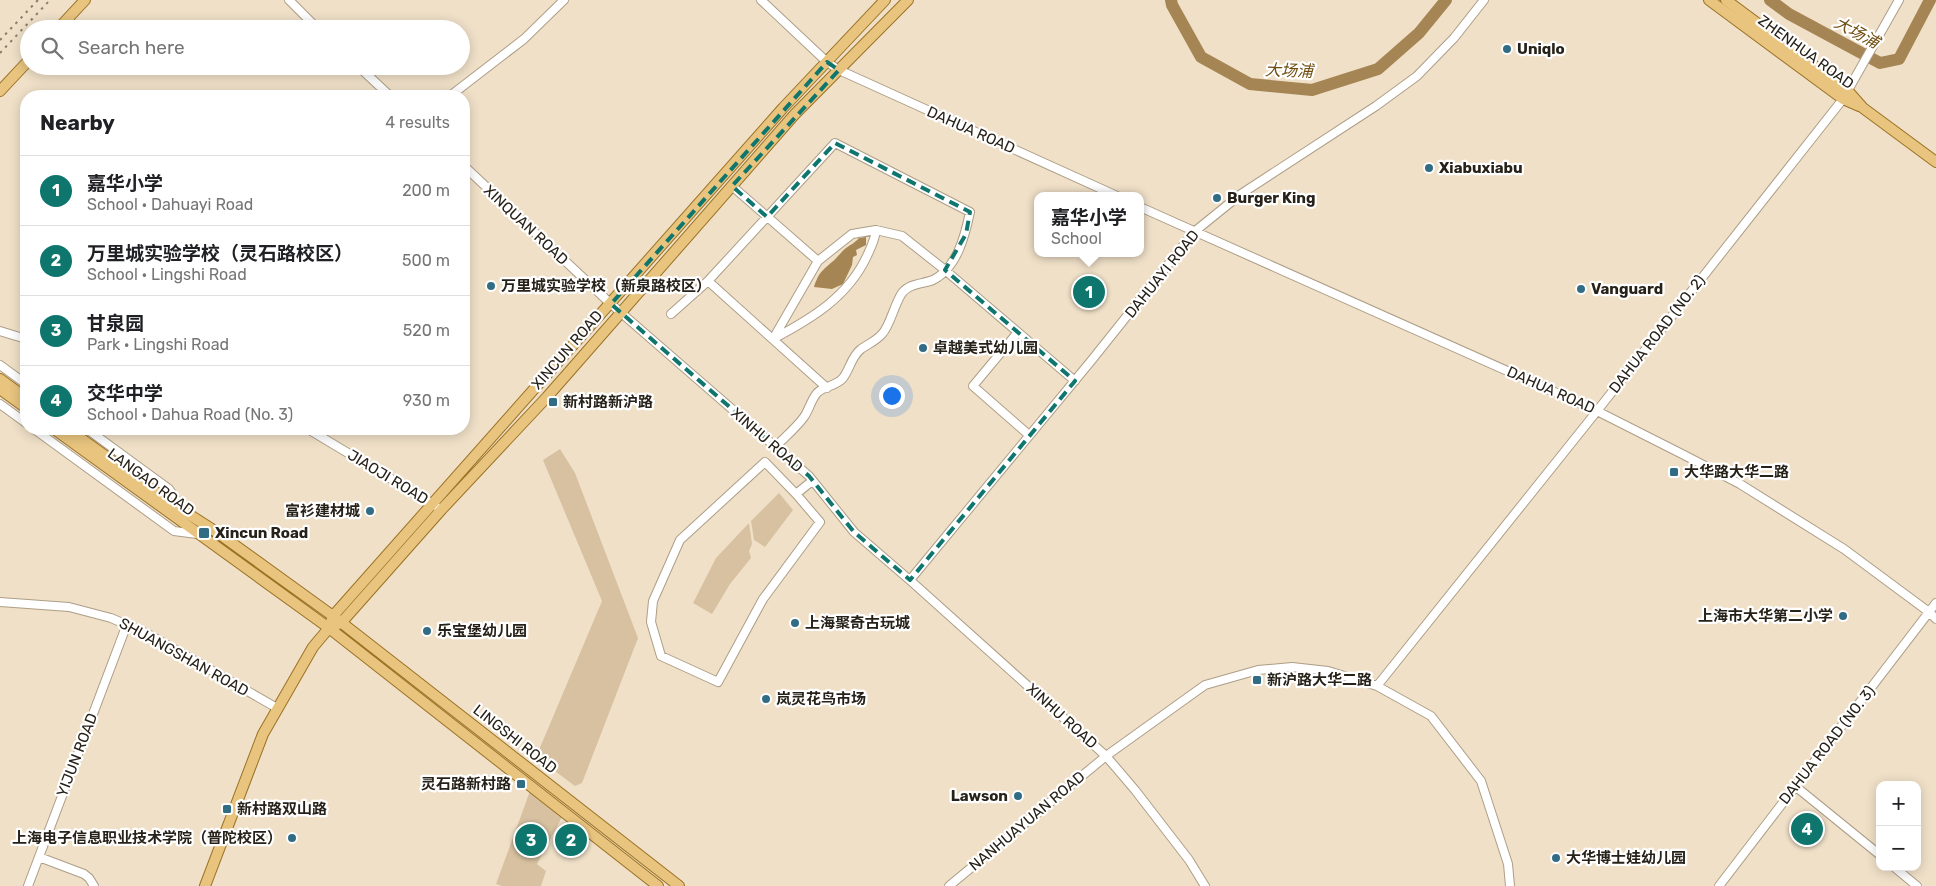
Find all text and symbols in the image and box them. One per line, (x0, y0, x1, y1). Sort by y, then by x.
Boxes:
street label: ZHENHUA ROAD (1755, 11, 1857, 93)
water label: 大场浦 (1831, 13, 1885, 54)
search box (20, 20, 470, 75)
icon: search (38, 34, 66, 62)
text: Search here (78, 36, 185, 59)
place label: Uniqlo (1517, 40, 1565, 58)
marker: Uniqlo (1501, 43, 1513, 55)
water label: 大场浦 (1265, 60, 1316, 81)
street label: DAHUA ROAD (924, 103, 1018, 157)
text: Nearby (40, 110, 115, 135)
text: 4 results (385, 113, 450, 132)
place label: Xiabuxiabu (1439, 159, 1523, 177)
marker: Xiabuxiabu (1423, 162, 1435, 174)
text: 嘉华小学 (87, 172, 163, 195)
text: 1 (52, 181, 60, 200)
text: 200 m (402, 181, 450, 200)
street label: XINQUAN ROAD (480, 181, 572, 269)
place label: Burger King (1227, 189, 1315, 207)
popup (1034, 192, 1144, 257)
marker: Burger King (1211, 192, 1223, 204)
text: School · Dahuayi Road (87, 195, 253, 214)
text: 嘉华小学 (1051, 206, 1127, 229)
street label: DAHUAYI ROAD (1121, 226, 1203, 322)
text: School (1051, 229, 1102, 248)
text: 万里城实验学校（灵石路校区） (87, 242, 353, 265)
text: 2 (51, 251, 61, 270)
text: 500 m (402, 251, 450, 270)
text: School · Lingshi Road (87, 265, 247, 284)
street label: DAHUA ROAD (NO. 2) (1605, 271, 1709, 397)
pin: 1 (1073, 273, 1105, 311)
place label: 万里城实验学校（新泉路校区） (501, 277, 711, 295)
marker: 万里城实验学校（新泉路校区） (485, 280, 497, 292)
place label: Vanguard (1591, 280, 1663, 298)
marker: Vanguard (1575, 283, 1587, 295)
street label: XINCUN ROAD (528, 307, 606, 393)
text: 甘泉园 (87, 312, 144, 335)
text: 3 (51, 321, 61, 340)
text: 520 m (403, 321, 450, 340)
text: Park · Lingshi Road (87, 335, 229, 354)
place label: 卓越美式幼儿园 (933, 339, 1038, 357)
marker: 卓越美式幼儿园 (917, 342, 929, 354)
street label: DAHUA ROAD (1504, 363, 1598, 417)
text: 交华中学 (87, 382, 163, 405)
your location (879, 383, 905, 409)
text: 4 (51, 391, 61, 410)
text: 930 m (403, 391, 450, 410)
place label: 新村路新沪路 (563, 393, 653, 411)
marker: 新村路新沪路 (547, 396, 559, 408)
street label: XINHU ROAD (727, 404, 807, 476)
text: School · Dahua Road (No. 3) (87, 405, 293, 424)
street label: LANGAO ROAD (104, 445, 198, 519)
street label: JIAOJI ROAD (344, 446, 432, 508)
place label: 大华路大华二路 (1684, 463, 1789, 481)
marker: 大华路大华二路 (1668, 466, 1680, 478)
place label: 富衫建材城 (285, 502, 360, 520)
marker: 富衫建材城 (364, 505, 376, 517)
place label: Xincun Road (215, 524, 308, 542)
marker: Xincun Road (197, 526, 211, 540)
place label: 上海市大华第二小学 (1698, 607, 1833, 625)
marker: 上海市大华第二小学 (1837, 610, 1849, 622)
street label: SHUANGSHAN ROAD (116, 614, 252, 700)
place label: 上海聚奇古玩城 (805, 614, 910, 632)
marker: 上海聚奇古玩城 (789, 617, 801, 629)
place label: 乐宝堡幼儿园 (437, 622, 527, 640)
marker: 乐宝堡幼儿园 (421, 625, 433, 637)
place label: 新沪路大华二路 (1267, 671, 1372, 689)
marker: 新沪路大华二路 (1251, 674, 1263, 686)
street label: XINHU ROAD (1023, 680, 1101, 752)
street label: DAHUA ROAD (NO. 3) (1775, 682, 1879, 808)
place label: 岚灵花鸟市场 (776, 690, 866, 708)
marker: 岚灵花鸟市场 (760, 693, 772, 705)
street label: LINGSHI ROAD (470, 701, 560, 777)
street label: YIJUN ROAD (53, 711, 101, 799)
street label: NANHUAYUAN ROAD (966, 767, 1088, 875)
place label: 灵石路新村路 (421, 775, 511, 793)
marker: 灵石路新村路 (515, 778, 527, 790)
map controls (1876, 781, 1921, 871)
button: + (1876, 781, 1921, 826)
place label: Lawson (951, 787, 1008, 805)
marker: Lawson (1012, 790, 1024, 802)
place label: 新村路双山路 (237, 800, 327, 818)
marker: 新村路双山路 (221, 803, 233, 815)
pin: 4 (1791, 810, 1823, 848)
pin: 3 (515, 821, 547, 859)
pin: 2 (555, 821, 587, 859)
button: − (1876, 826, 1921, 871)
place label: 上海电子信息职业技术学院（普陀校区） (12, 829, 282, 847)
marker: 上海电子信息职业技术学院（普陀校区） (286, 832, 298, 844)
place label: 大华博士娃幼儿园 (1566, 849, 1686, 867)
marker: 大华博士娃幼儿园 (1550, 852, 1562, 864)

